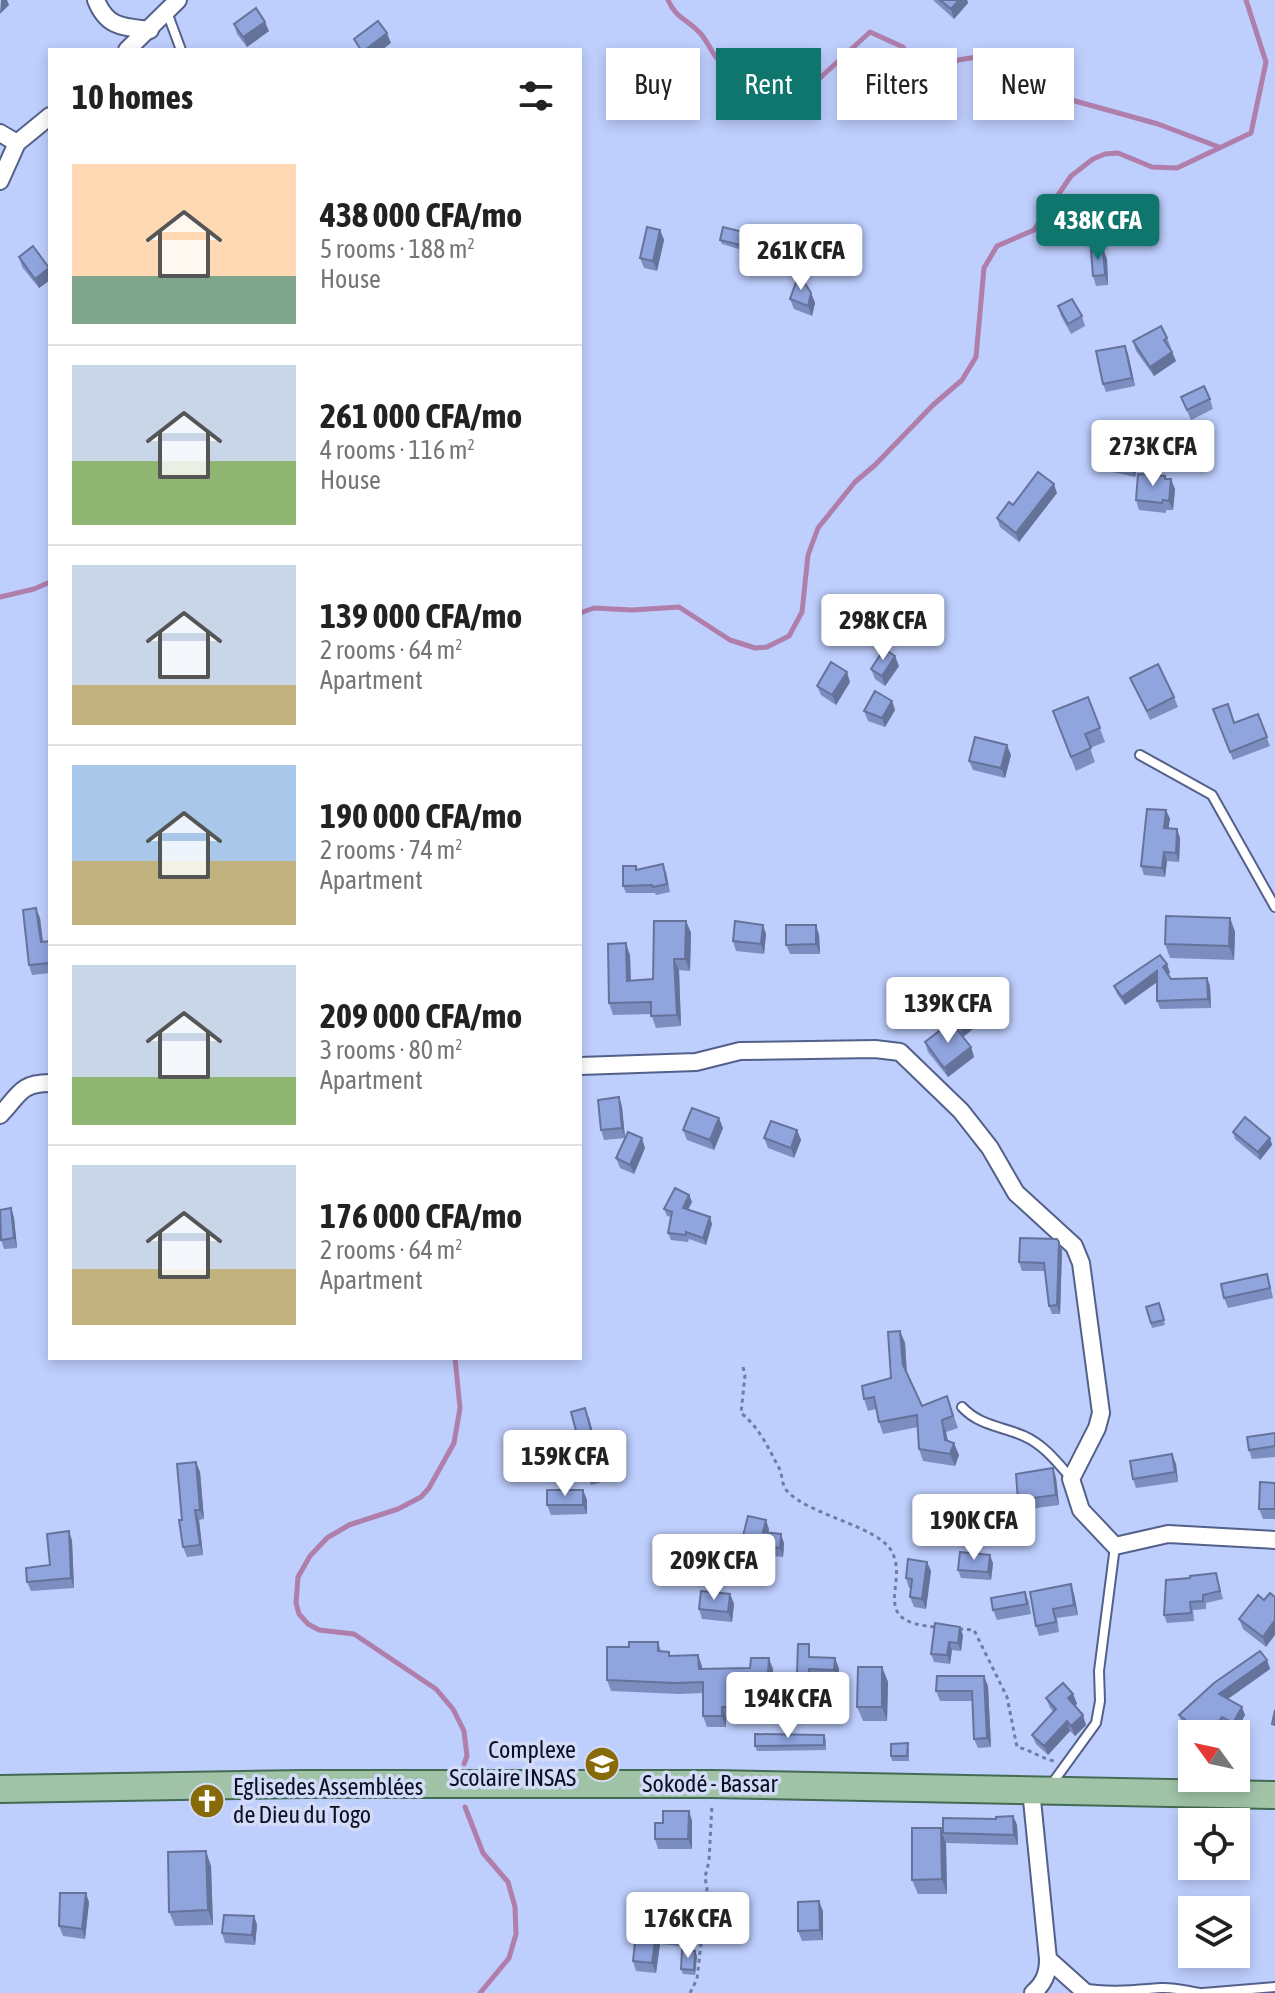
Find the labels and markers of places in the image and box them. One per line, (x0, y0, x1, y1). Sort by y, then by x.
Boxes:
pin: 438K CFA (1015, 194, 1181, 262)
pin: 261K CFA (718, 224, 884, 292)
pin: 273K CFA (1070, 420, 1236, 488)
pin: 298K CFA (800, 594, 966, 662)
pin: 139K CFA (865, 977, 1031, 1045)
pin: 159K CFA (482, 1430, 648, 1498)
pin: 190K CFA (891, 1494, 1057, 1562)
pin: 209K CFA (631, 1534, 797, 1602)
pin: 194K CFA (705, 1672, 871, 1740)
place label: Complexe Scolaire INSAS (449, 1736, 576, 1791)
school or university icon: Complexe Scolaire INSAS (583, 1745, 621, 1783)
place label: Eglisedes Assemblées de Dieu du Togo (233, 1773, 423, 1828)
church icon: Eglisedes Assemblées de Dieu du Togo (188, 1782, 226, 1820)
pin: 176K CFA (605, 1892, 771, 1960)

